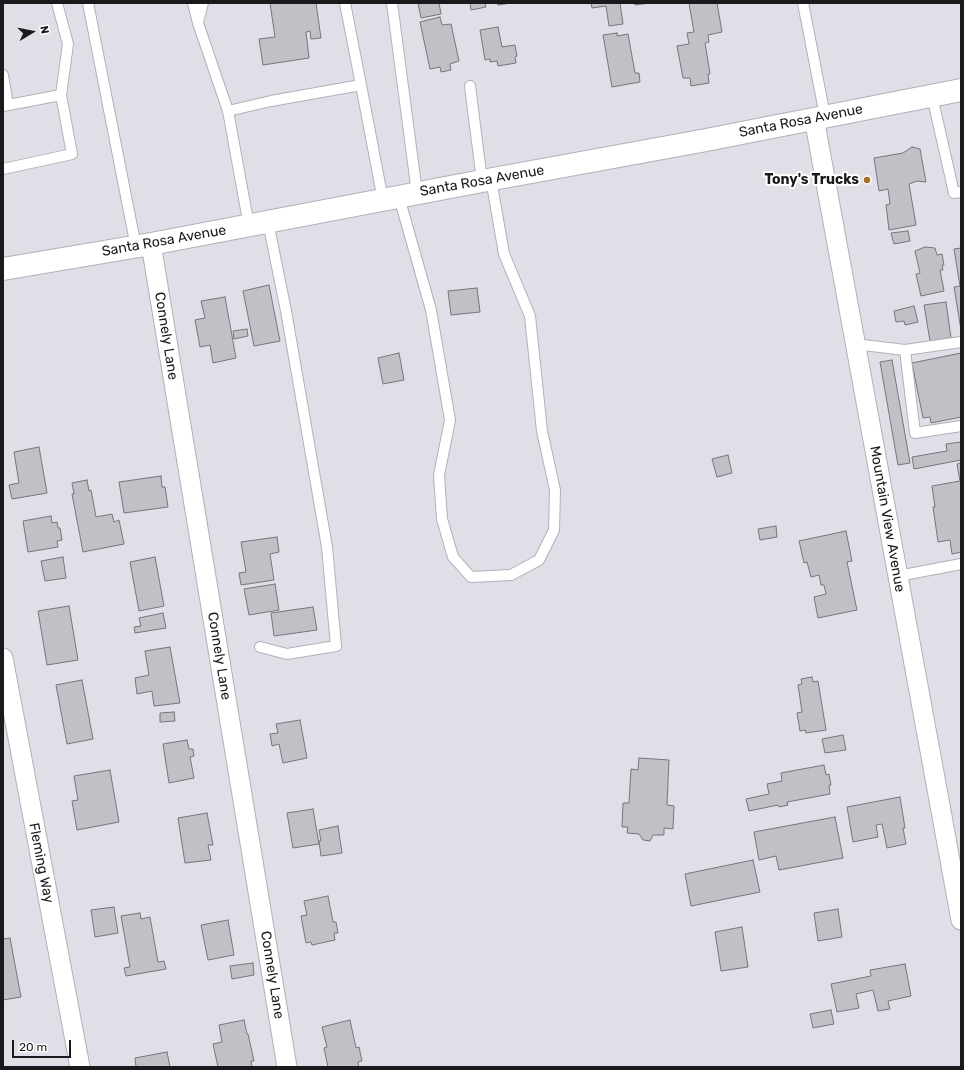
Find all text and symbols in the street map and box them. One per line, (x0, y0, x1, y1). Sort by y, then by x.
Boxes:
north arrow (12, 12, 52, 52)
text: N (37, 25, 51, 35)
street label: Santa Rosa Avenue (738, 101, 864, 141)
street label: Santa Rosa Avenue (419, 162, 545, 200)
place label: Tony's Trucks (764, 172, 859, 188)
marker: Tony's Trucks (862, 175, 872, 185)
street label: Santa Rosa Avenue (101, 222, 227, 260)
street label: Connely Lane (151, 291, 181, 381)
street label: Mountain View Avenue (866, 445, 908, 593)
street label: Connely Lane (204, 611, 234, 701)
street label: Fleming Way (25, 821, 57, 905)
street label: Connely Lane (257, 930, 287, 1020)
scale bar (14, 1032, 73, 1058)
text: 20 m (19, 1040, 47, 1054)

